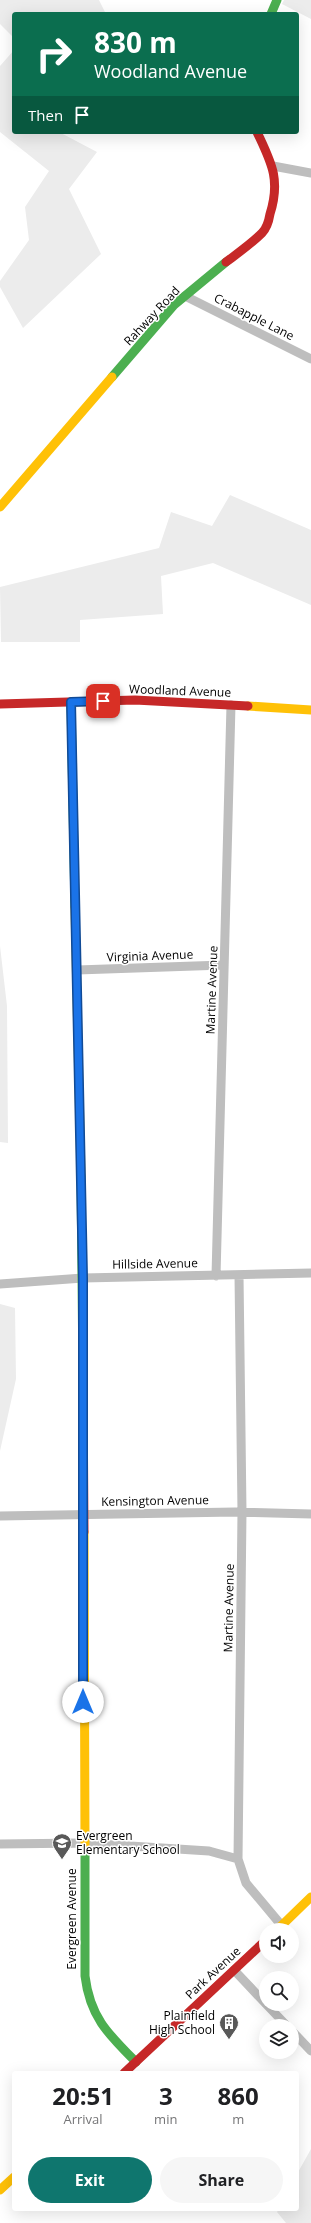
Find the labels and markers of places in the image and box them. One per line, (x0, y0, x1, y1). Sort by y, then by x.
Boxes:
pin (86, 684, 120, 718)
place label: Evergreen Elementary School (76, 1827, 180, 1858)
school or university icon: Evergreen Elementary School (51, 1832, 73, 1860)
place label: Plainfield High School (149, 2007, 215, 2038)
building icon: Plainfield High School (218, 2012, 240, 2040)

